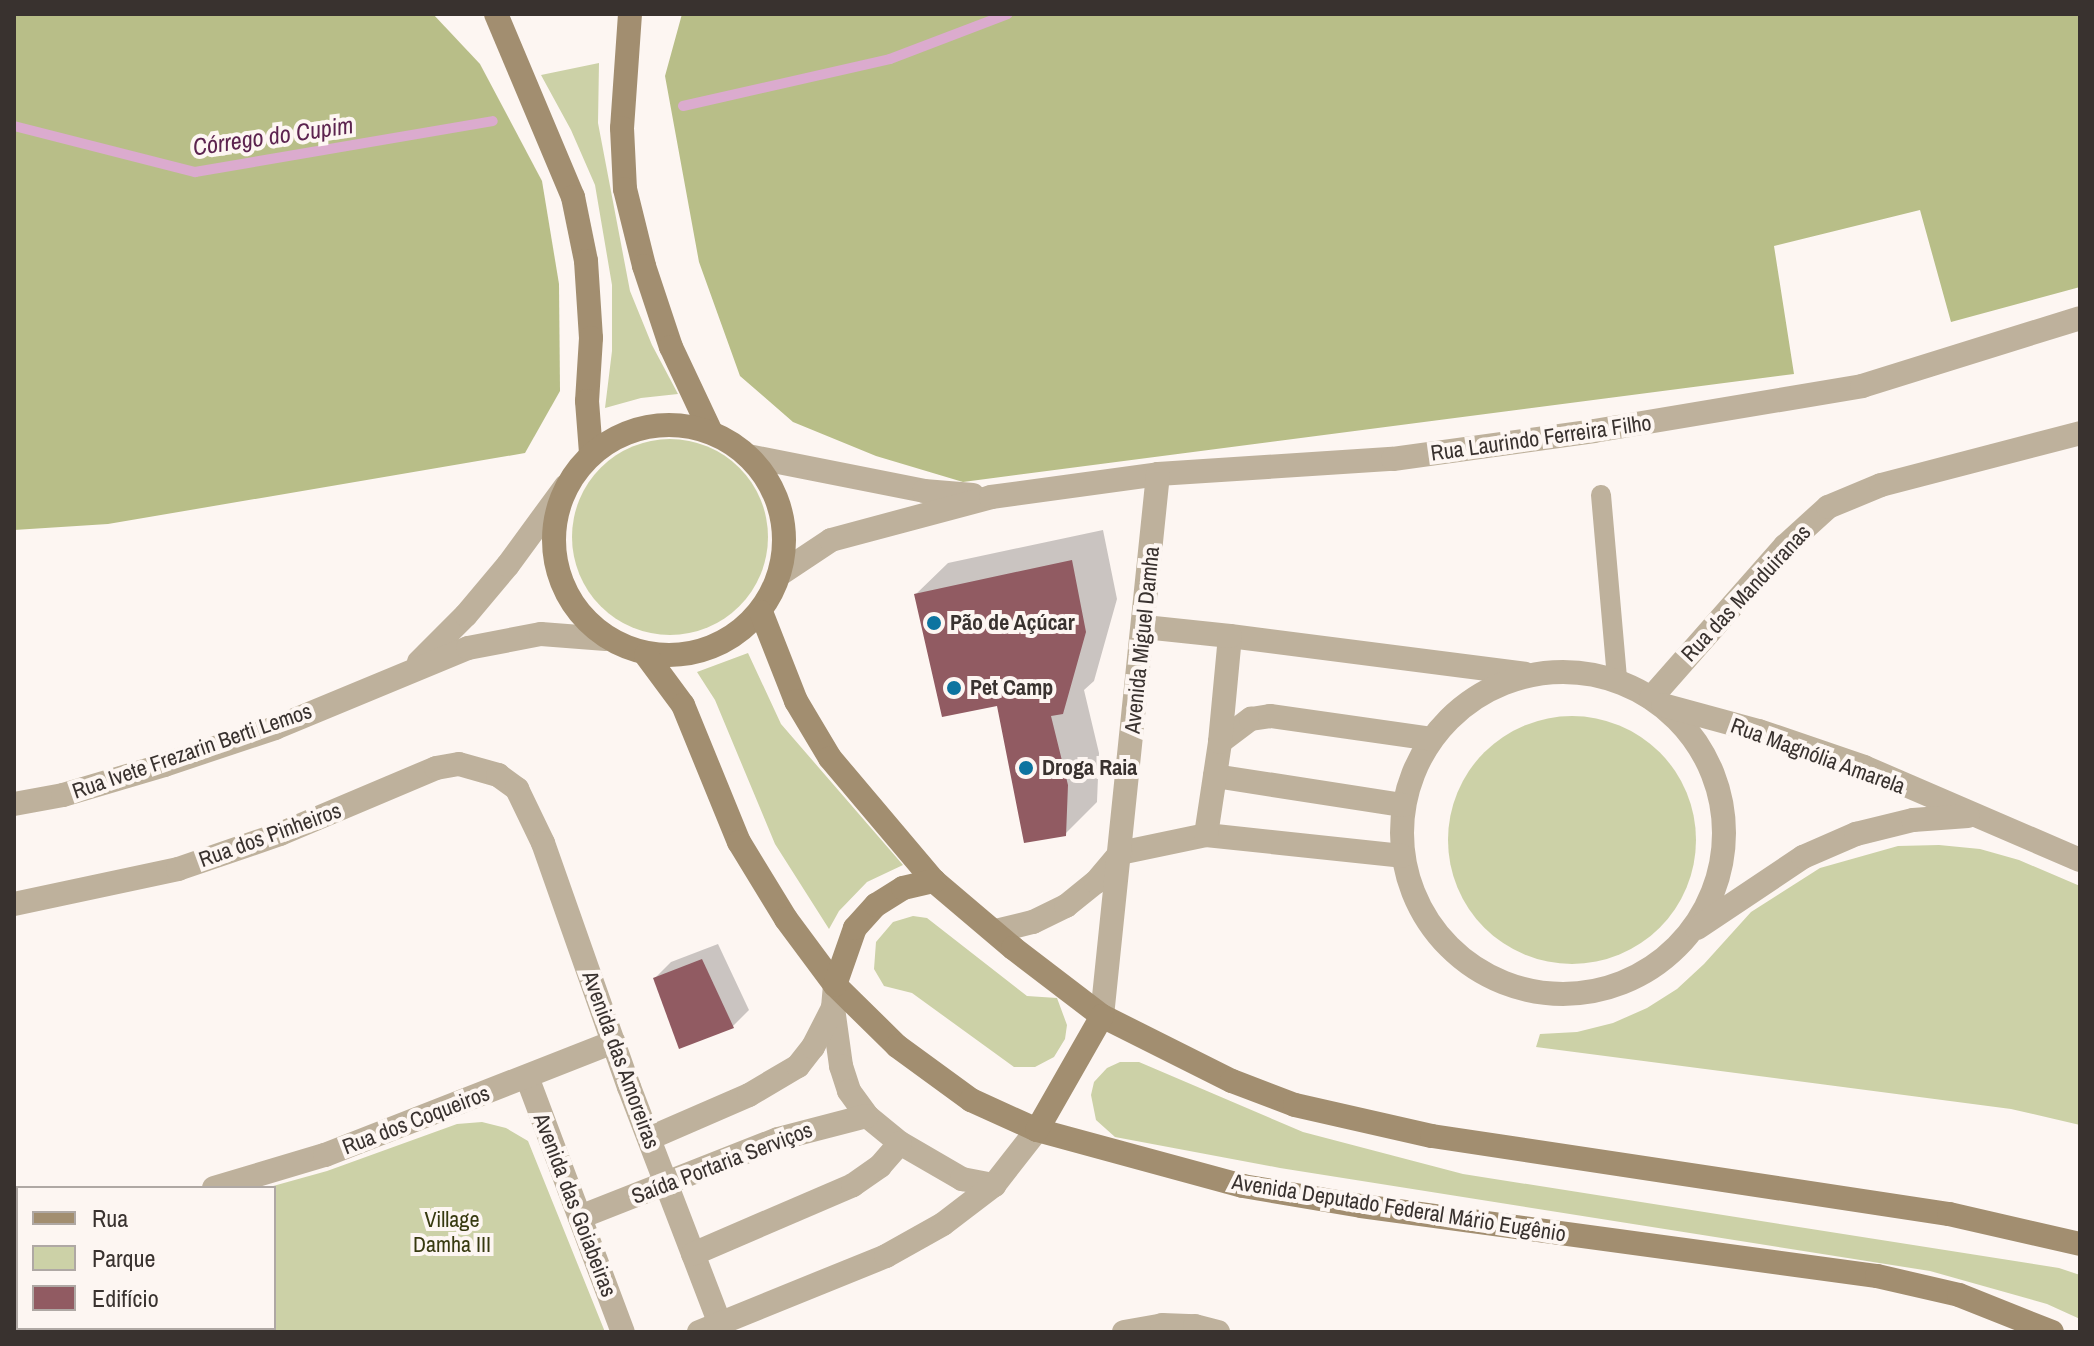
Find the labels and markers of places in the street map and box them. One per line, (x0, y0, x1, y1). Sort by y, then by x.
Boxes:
place label: Pão de Açúcar (950, 610, 1075, 636)
marker: Pão de Açúcar (925, 614, 943, 632)
place label: Pet Camp (970, 675, 1053, 701)
marker: Pet Camp (945, 679, 963, 697)
place label: Droga Raia (1042, 755, 1137, 781)
marker: Droga Raia (1017, 759, 1035, 777)

